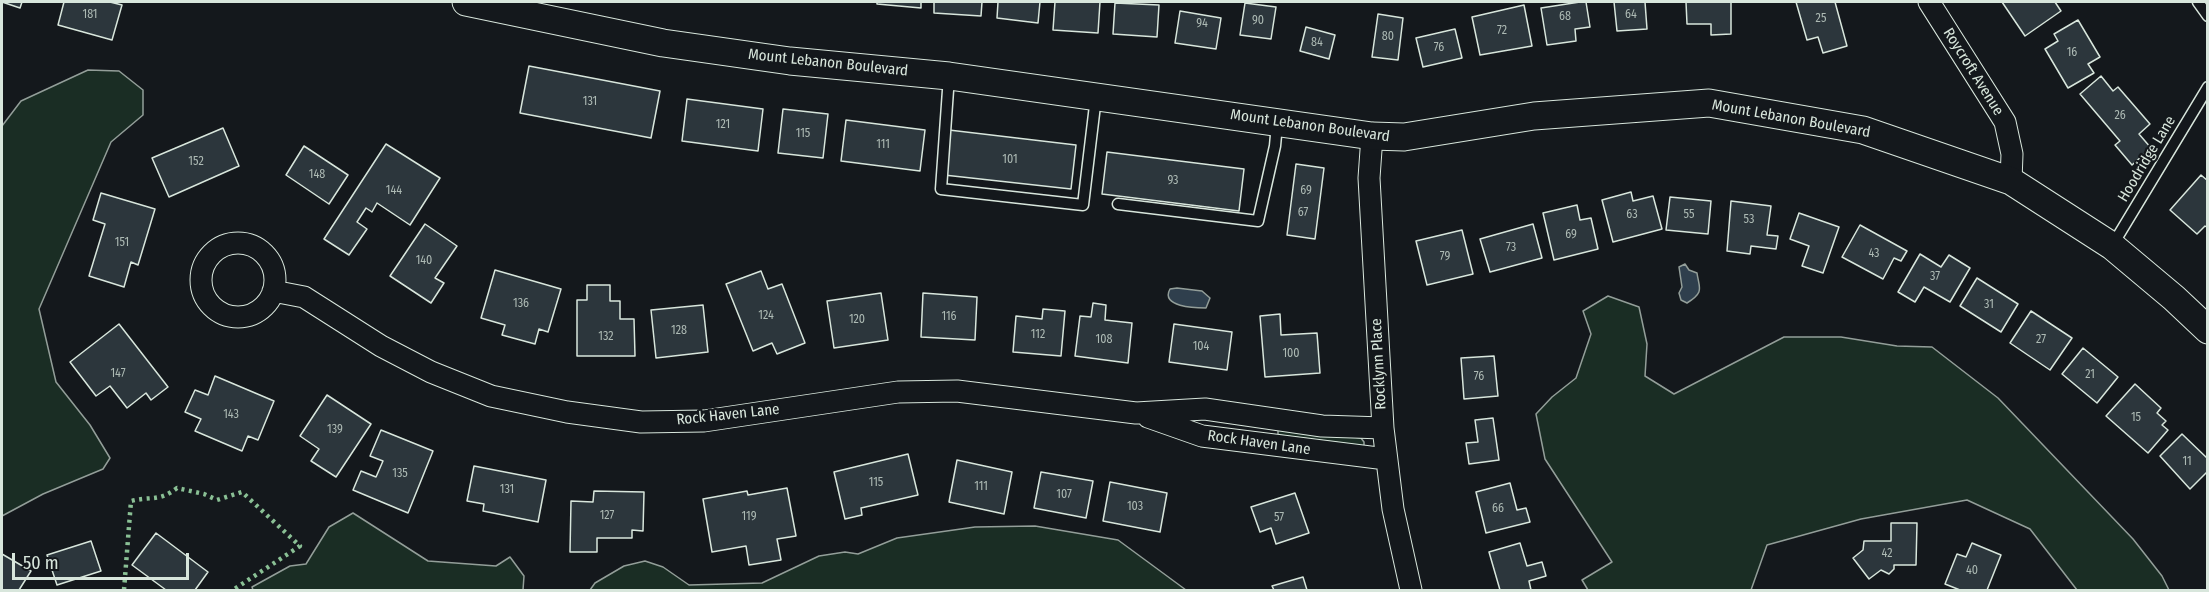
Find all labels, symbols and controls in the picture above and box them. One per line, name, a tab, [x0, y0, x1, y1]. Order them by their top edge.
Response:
house number: 181	[82, 8, 98, 22]
house number: 64	[1625, 8, 1637, 22]
house number: 68	[1559, 10, 1571, 24]
house number: 25	[1816, 12, 1826, 26]
house number: 90	[1252, 14, 1264, 28]
house number: 94	[1196, 17, 1208, 31]
house number: 72	[1497, 24, 1507, 38]
street label: Roycroft Avenue	[1939, 25, 2007, 119]
house number: 80	[1382, 30, 1394, 44]
house number: 84	[1311, 36, 1323, 50]
house number: 76	[1434, 41, 1444, 55]
street label: Mount Lebanon Boulevard	[747, 46, 909, 80]
house number: 16	[2067, 46, 2077, 60]
house number: 131	[583, 95, 597, 109]
street label: Mount Lebanon Boulevard	[1710, 96, 1872, 142]
street label: Mount Lebanon Boulevard	[1229, 106, 1391, 146]
house number: 26	[2114, 109, 2126, 123]
street label: Hoodridge Lane	[2114, 113, 2180, 205]
house number: 121	[716, 118, 730, 132]
house number: 115	[796, 127, 810, 141]
house number: 111	[876, 138, 890, 152]
house number: 101	[1002, 153, 1018, 167]
house number: 152	[188, 155, 204, 169]
house number: 148	[309, 168, 325, 182]
house number: 93	[1167, 174, 1179, 188]
house number: 144	[386, 184, 402, 198]
house number: 69	[1300, 184, 1312, 198]
house number: 67	[1298, 206, 1308, 220]
house number: 63	[1626, 208, 1638, 222]
house number: 55	[1684, 208, 1694, 222]
house number: 53	[1744, 213, 1754, 227]
house number: 69	[1565, 228, 1577, 242]
house number: 151	[115, 236, 129, 250]
house number: 73	[1506, 241, 1516, 255]
house number: 43	[1868, 247, 1880, 261]
house number: 79	[1440, 250, 1450, 264]
house number: 140	[416, 254, 432, 268]
house number: 37	[1930, 270, 1940, 284]
house number: 136	[513, 297, 529, 311]
house number: 31	[1984, 298, 1994, 312]
house number: 124	[758, 309, 774, 323]
house number: 116	[941, 310, 957, 324]
house number: 120	[849, 313, 865, 327]
street label: Rocklynn Place	[1368, 318, 1390, 410]
house number: 128	[671, 324, 687, 338]
house number: 112	[1031, 328, 1045, 342]
house number: 132	[598, 330, 614, 344]
house number: 108	[1096, 333, 1112, 347]
house number: 27	[2036, 333, 2046, 347]
house number: 104	[1193, 340, 1209, 354]
house number: 100	[1282, 347, 1300, 361]
house number: 147	[110, 367, 126, 381]
house number: 21	[2085, 368, 2095, 382]
house number: 76	[1474, 370, 1484, 384]
street label: Rock Haven Lane	[676, 401, 780, 429]
house number: 143	[223, 408, 239, 422]
house number: 15	[2131, 411, 2141, 425]
house number: 139	[327, 423, 343, 437]
street label: Rock Haven Lane	[1206, 427, 1312, 459]
house number: 11	[2182, 455, 2192, 469]
house number: 135	[392, 467, 408, 481]
house number: 115	[869, 476, 883, 490]
house number: 111	[974, 480, 988, 494]
house number: 131	[500, 483, 514, 497]
house number: 107	[1056, 488, 1072, 502]
house number: 103	[1127, 500, 1143, 514]
house number: 66	[1492, 502, 1504, 516]
house number: 127	[600, 509, 614, 523]
house number: 119	[741, 510, 757, 524]
house number: 57	[1274, 511, 1284, 525]
scale bar	[15, 541, 192, 579]
house number: 42	[1882, 547, 1892, 561]
text: 50 m	[23, 552, 59, 574]
house number: 40	[1966, 564, 1978, 578]

